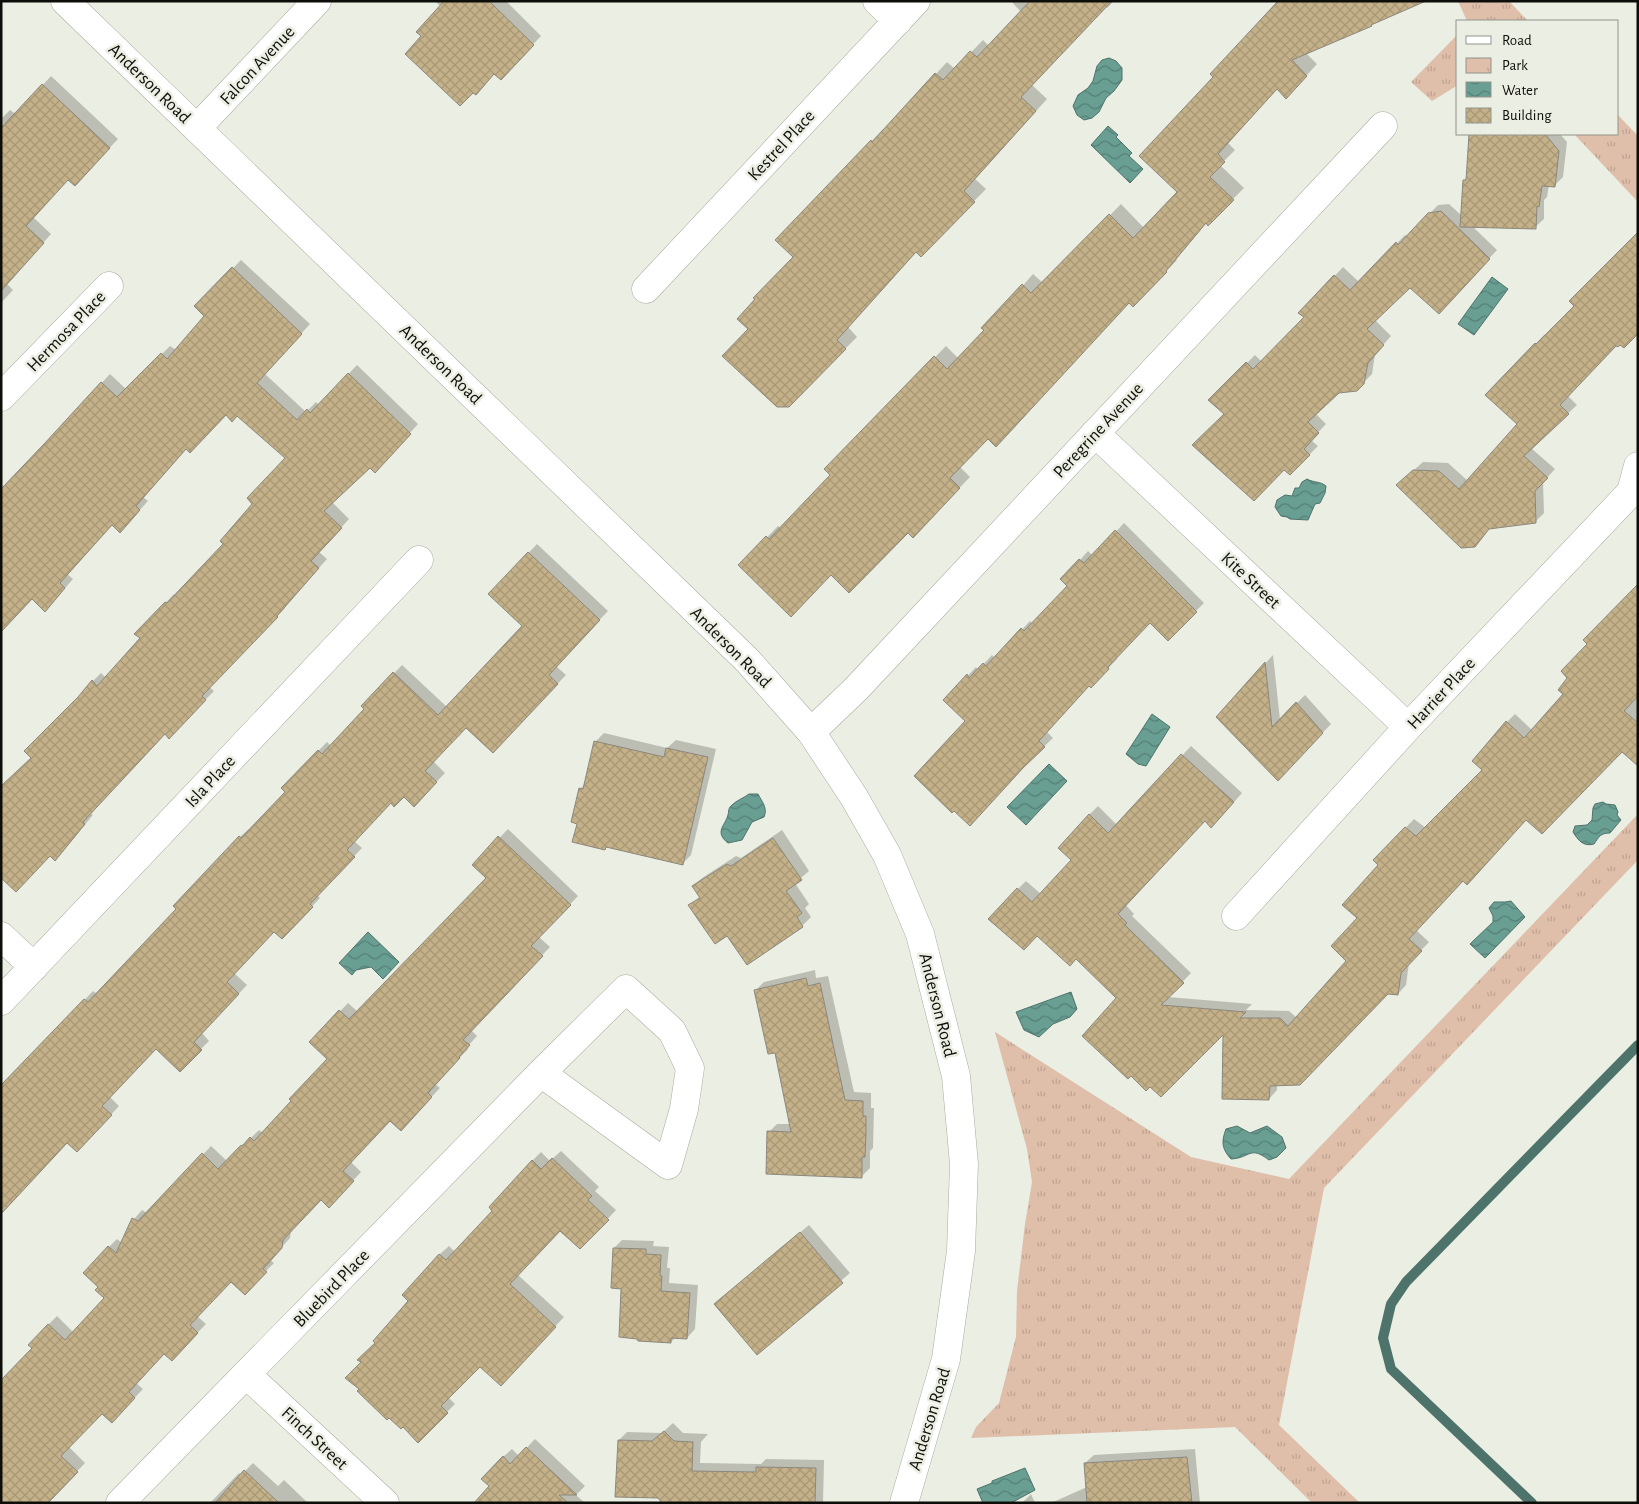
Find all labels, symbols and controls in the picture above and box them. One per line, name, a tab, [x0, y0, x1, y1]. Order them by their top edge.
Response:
legend	[1456, 20, 1619, 135]
street label: Falcon Avenue	[217, 23, 299, 109]
text: Road	[1502, 33, 1532, 48]
street label: Anderson Road	[105, 40, 194, 127]
text: Park	[1502, 58, 1528, 73]
text: Water	[1502, 83, 1538, 98]
street label: Kestrel Place	[745, 107, 819, 184]
text: Building	[1502, 108, 1552, 123]
street label: Hermosa Place	[24, 288, 110, 376]
street label: Anderson Road	[396, 321, 485, 408]
street label: Peregrine Avenue	[1050, 380, 1147, 482]
street label: Kite Street	[1217, 549, 1283, 612]
street label: Anderson Road	[686, 604, 774, 692]
street label: Harrier Place	[1404, 654, 1479, 733]
street label: Isla Place	[182, 752, 239, 811]
street label: Anderson Road	[915, 951, 959, 1059]
street label: Bluebird Place	[290, 1246, 373, 1331]
street label: Anderson Road	[906, 1366, 954, 1473]
street label: Finch Street	[278, 1404, 351, 1474]

